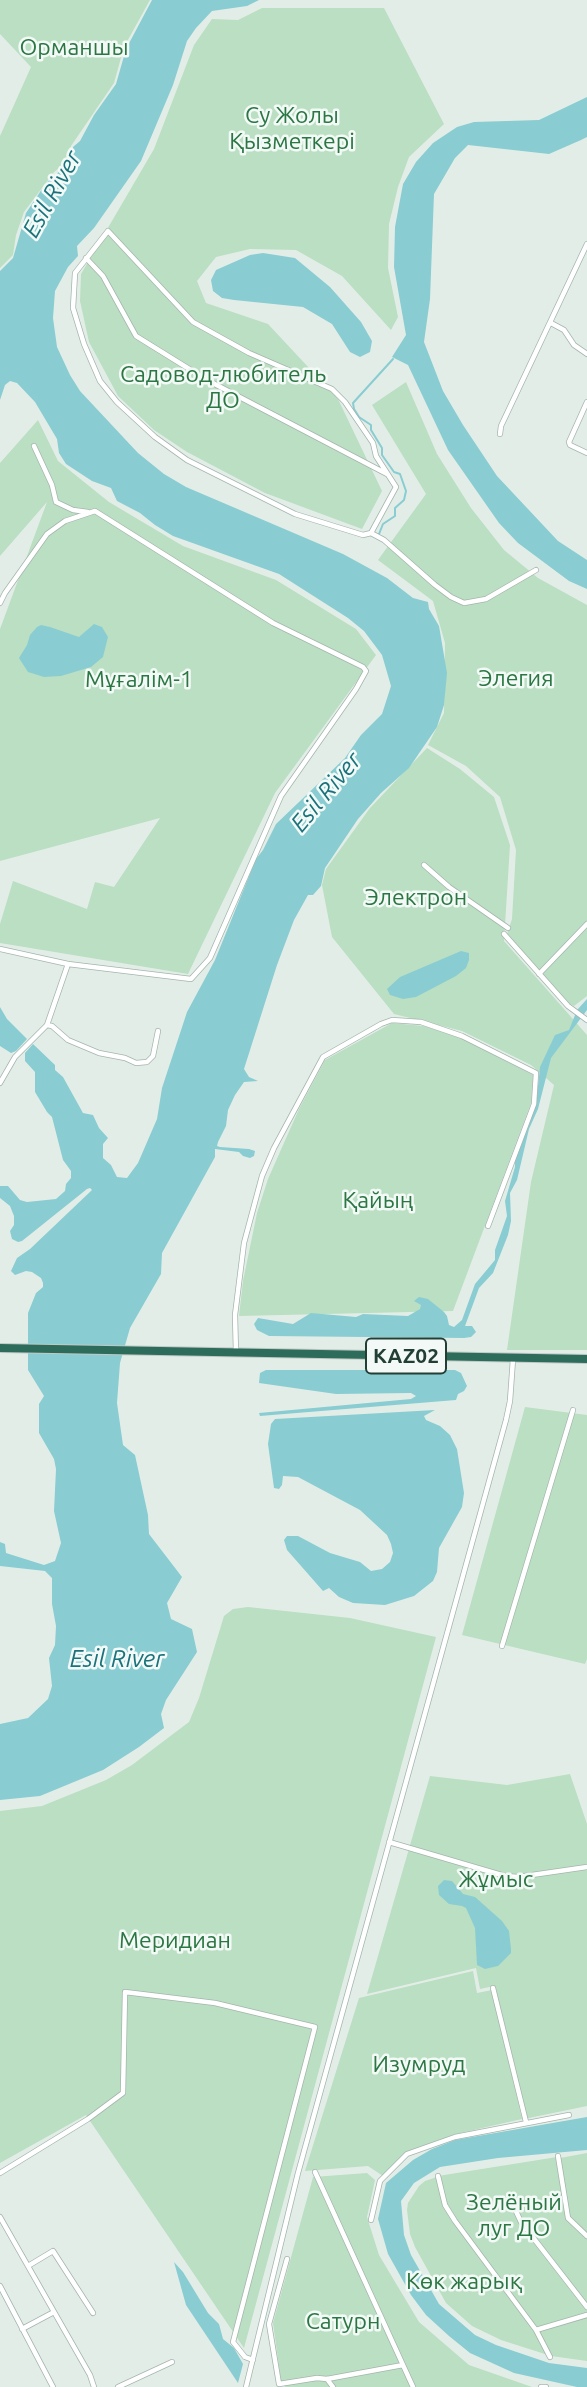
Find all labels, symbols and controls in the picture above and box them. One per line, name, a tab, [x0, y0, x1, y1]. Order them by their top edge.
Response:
park label: Орманшы	[19, 33, 129, 61]
park label: Су Жолы Қызметкері	[229, 101, 355, 155]
water label: Esil River	[16, 146, 88, 242]
park label: Садовод-любитель ДО	[120, 360, 326, 414]
park label: Элегия	[478, 664, 554, 692]
park label: Мұғалім-1	[85, 665, 193, 693]
water label: Esil River	[285, 746, 367, 838]
park label: Электрон	[365, 883, 467, 911]
park label: Қайың	[343, 1186, 413, 1214]
road number: KAZ02	[366, 1338, 446, 1374]
water label: Esil River	[70, 1645, 164, 1673]
park label: Жұмыс	[459, 1865, 533, 1893]
park label: Меридиан	[119, 1926, 231, 1954]
park label: Изумруд	[373, 2050, 465, 2078]
park label: Зелёный луг ДО	[466, 2188, 562, 2242]
park label: Көк жарық	[406, 2267, 522, 2295]
park label: Сатурн	[306, 2307, 380, 2335]

